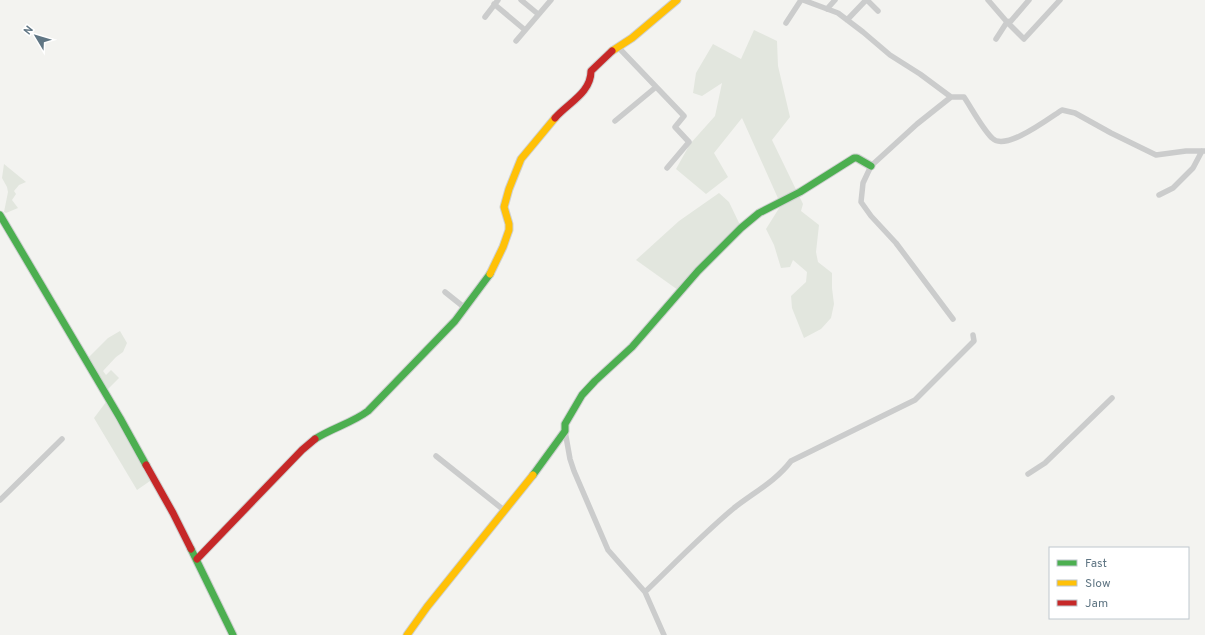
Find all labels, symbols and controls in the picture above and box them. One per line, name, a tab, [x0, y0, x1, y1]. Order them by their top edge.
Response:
north arrow	[16, 16, 56, 56]
text: N	[21, 23, 37, 38]
legend	[1049, 547, 1189, 619]
text: Fast	[1085, 556, 1107, 572]
text: Slow	[1085, 576, 1111, 592]
text: Jam	[1085, 596, 1108, 612]

